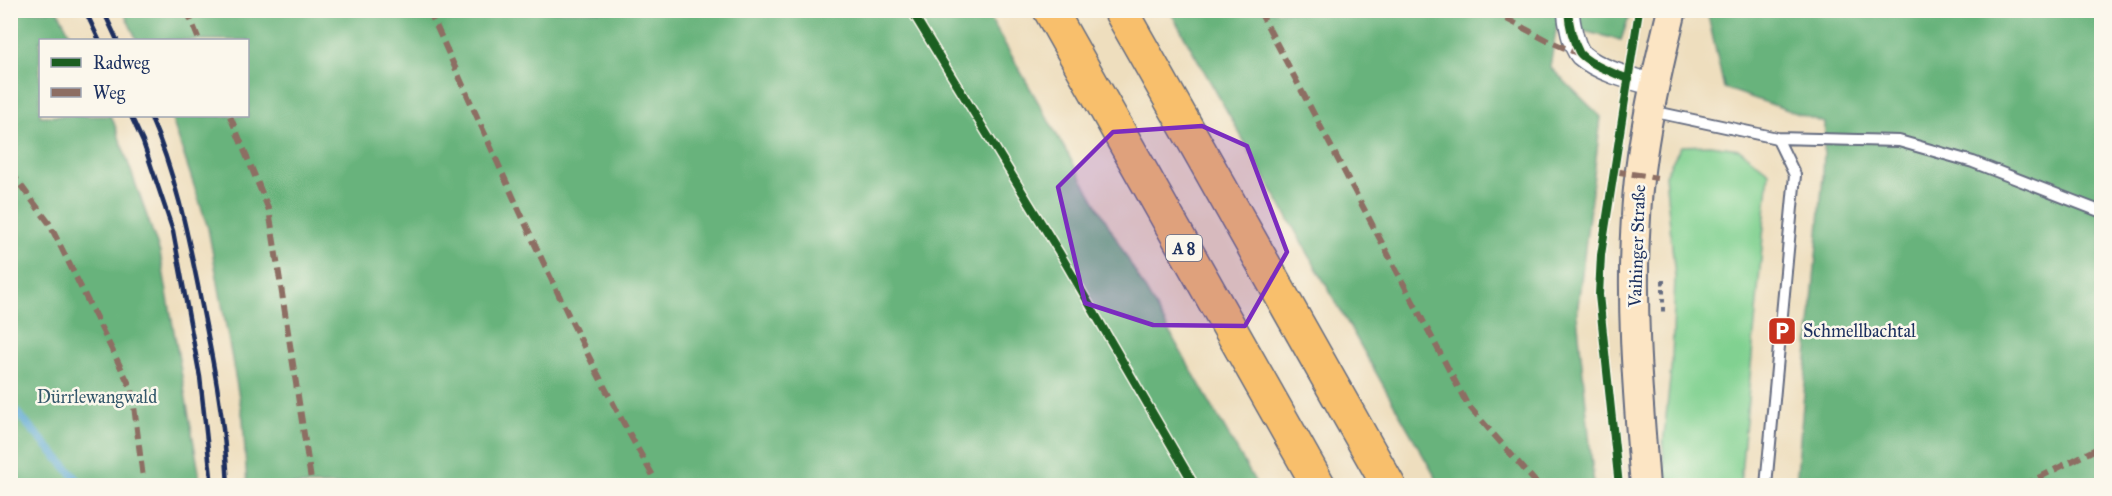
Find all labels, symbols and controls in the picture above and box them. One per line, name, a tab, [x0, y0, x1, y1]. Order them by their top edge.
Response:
legend	[39, 39, 249, 117]
text: Radweg	[93, 52, 150, 75]
text: Weg	[93, 82, 126, 105]
street label: Vaihinger Straße	[1624, 184, 1651, 309]
road number: A 8	[1166, 235, 1202, 261]
parking icon: Schmellbachtal	[1766, 315, 1798, 347]
place label: Schmellbachtal	[1803, 320, 1916, 342]
park label: Dürrlewangwald	[37, 386, 157, 409]

